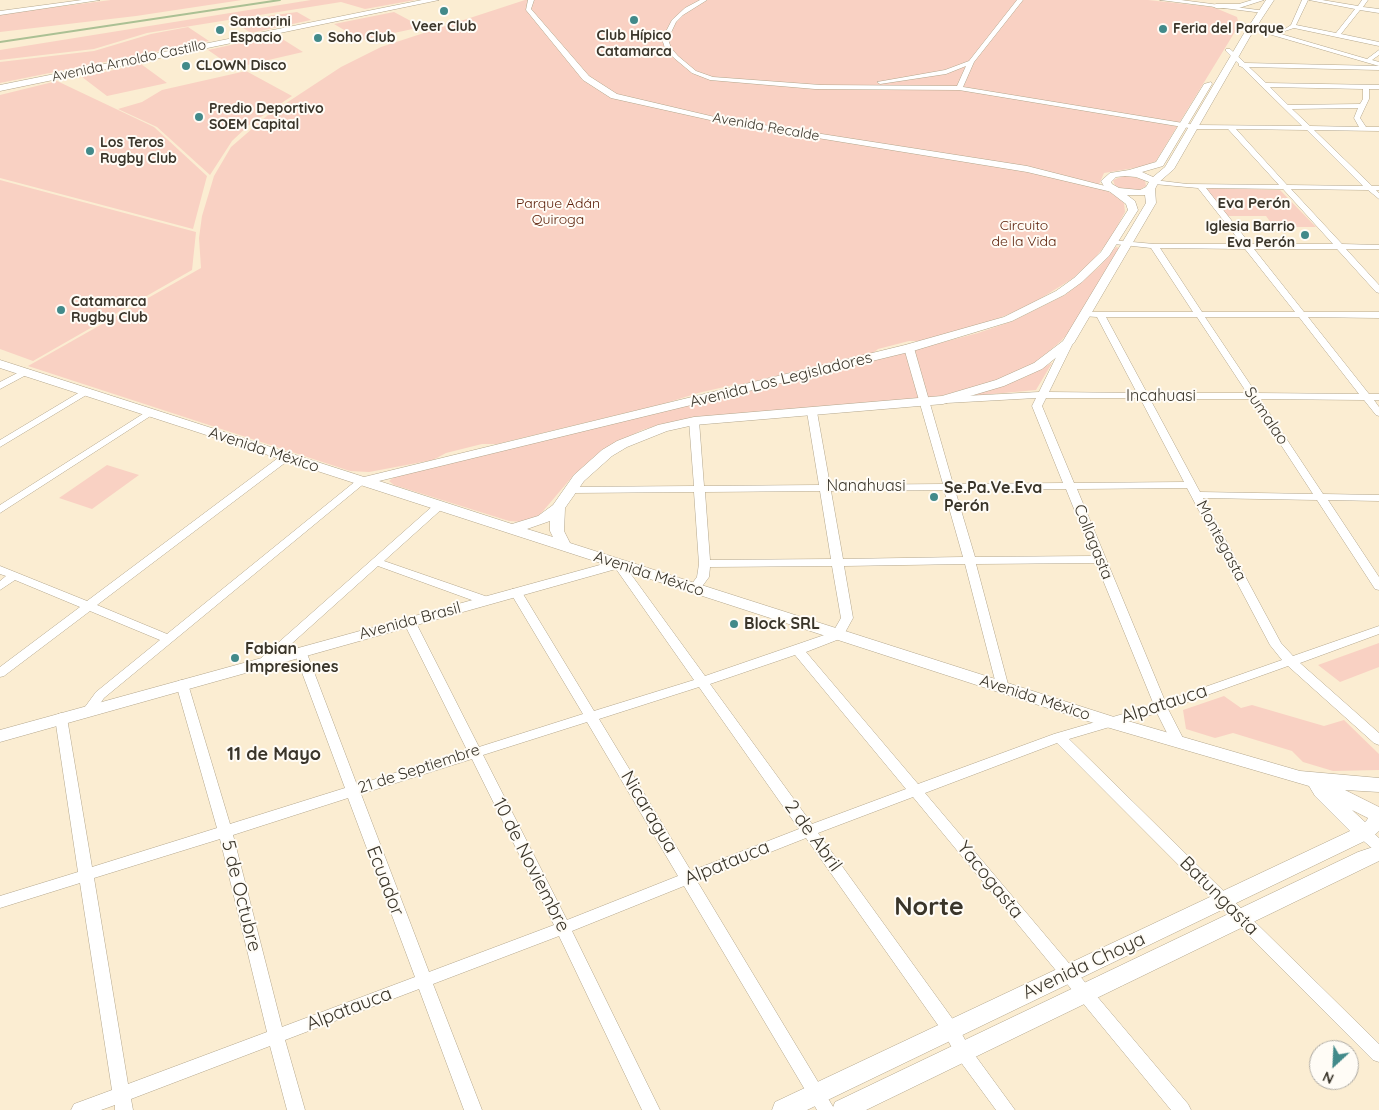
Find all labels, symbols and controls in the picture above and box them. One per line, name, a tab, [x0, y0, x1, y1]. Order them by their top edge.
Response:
marker: Veer Club	[438, 5, 450, 17]
place label: Santorini Espacio	[230, 14, 291, 46]
marker: Club Hípico Catamarca	[628, 14, 640, 26]
place label: Veer Club	[411, 19, 477, 35]
place label: Feria del Parque	[1173, 21, 1284, 37]
marker: Feria del Parque	[1157, 23, 1169, 35]
marker: Santorini Espacio	[214, 24, 226, 36]
place label: Club Hípico Catamarca	[596, 28, 672, 60]
place label: Soho Club	[328, 30, 395, 46]
marker: Soho Club	[312, 32, 324, 44]
street label: Avenida Arnoldo Castillo	[50, 36, 208, 86]
place label: CLOWN Disco	[196, 58, 287, 74]
marker: CLOWN Disco	[180, 60, 192, 72]
place label: Predio Deportivo SOEM Capital	[209, 101, 324, 134]
street label: Avenida Recalde	[711, 109, 821, 145]
marker: Predio Deportivo SOEM Capital	[193, 111, 205, 123]
place label: Los Teros Rugby Club	[100, 135, 177, 168]
marker: Los Teros Rugby Club	[84, 145, 96, 157]
district label: Eva Perón	[1218, 194, 1290, 212]
park label: Parque Adán Quiroga	[516, 196, 600, 228]
park label: Circuito de la Vida	[991, 218, 1057, 250]
place label: Iglesia Barrio Eva Perón	[1205, 219, 1295, 252]
marker: Iglesia Barrio Eva Perón	[1299, 229, 1311, 241]
place label: Catamarca Rugby Club	[71, 294, 148, 326]
marker: Catamarca Rugby Club	[55, 304, 67, 316]
street label: Avenida Los Legisladores	[688, 348, 874, 412]
street label: Sumalao	[1240, 384, 1292, 448]
street label: Incahuasi	[1126, 386, 1196, 406]
street label: Avenida México	[206, 423, 322, 477]
street label: Nanahuasi	[826, 476, 906, 496]
place label: Se.Pa.Ve.Eva Perón	[944, 478, 1042, 516]
marker: Se.Pa.Ve.Eva Perón	[928, 491, 940, 503]
street label: Montegasta	[1192, 497, 1250, 585]
street label: Collagasta	[1069, 502, 1117, 582]
street label: Avenida México	[591, 547, 707, 601]
street label: Avenida Brasil	[357, 598, 463, 644]
place label: Block SRL	[744, 614, 820, 634]
marker: Block SRL	[728, 618, 740, 630]
place label: Fabian Impresiones	[245, 639, 338, 677]
marker: Fabian Impresiones	[229, 652, 241, 664]
street label: Avenida México	[977, 671, 1093, 725]
street label: Alpatauca	[1118, 679, 1210, 729]
street label: 21 de Septiembre	[356, 740, 482, 798]
district label: 11 de Mayo	[227, 744, 321, 766]
street label: Nicaragua	[616, 767, 682, 857]
street label: 10 de Noviembre	[487, 794, 575, 936]
street label: 2 de Abril	[779, 796, 847, 876]
street label: Alpatauca	[681, 836, 773, 890]
street label: Yacogasta	[952, 837, 1028, 923]
street label: 5 de Octubre	[216, 838, 266, 954]
street label: Ecuador	[361, 843, 409, 919]
street label: Batungasta	[1175, 852, 1263, 940]
district label: Norte	[894, 892, 964, 922]
street label: Avenida Choya	[1019, 928, 1149, 1004]
street label: Alpatauca	[303, 982, 395, 1036]
north arrow	[1309, 1040, 1359, 1090]
text: N	[1320, 1067, 1337, 1088]

